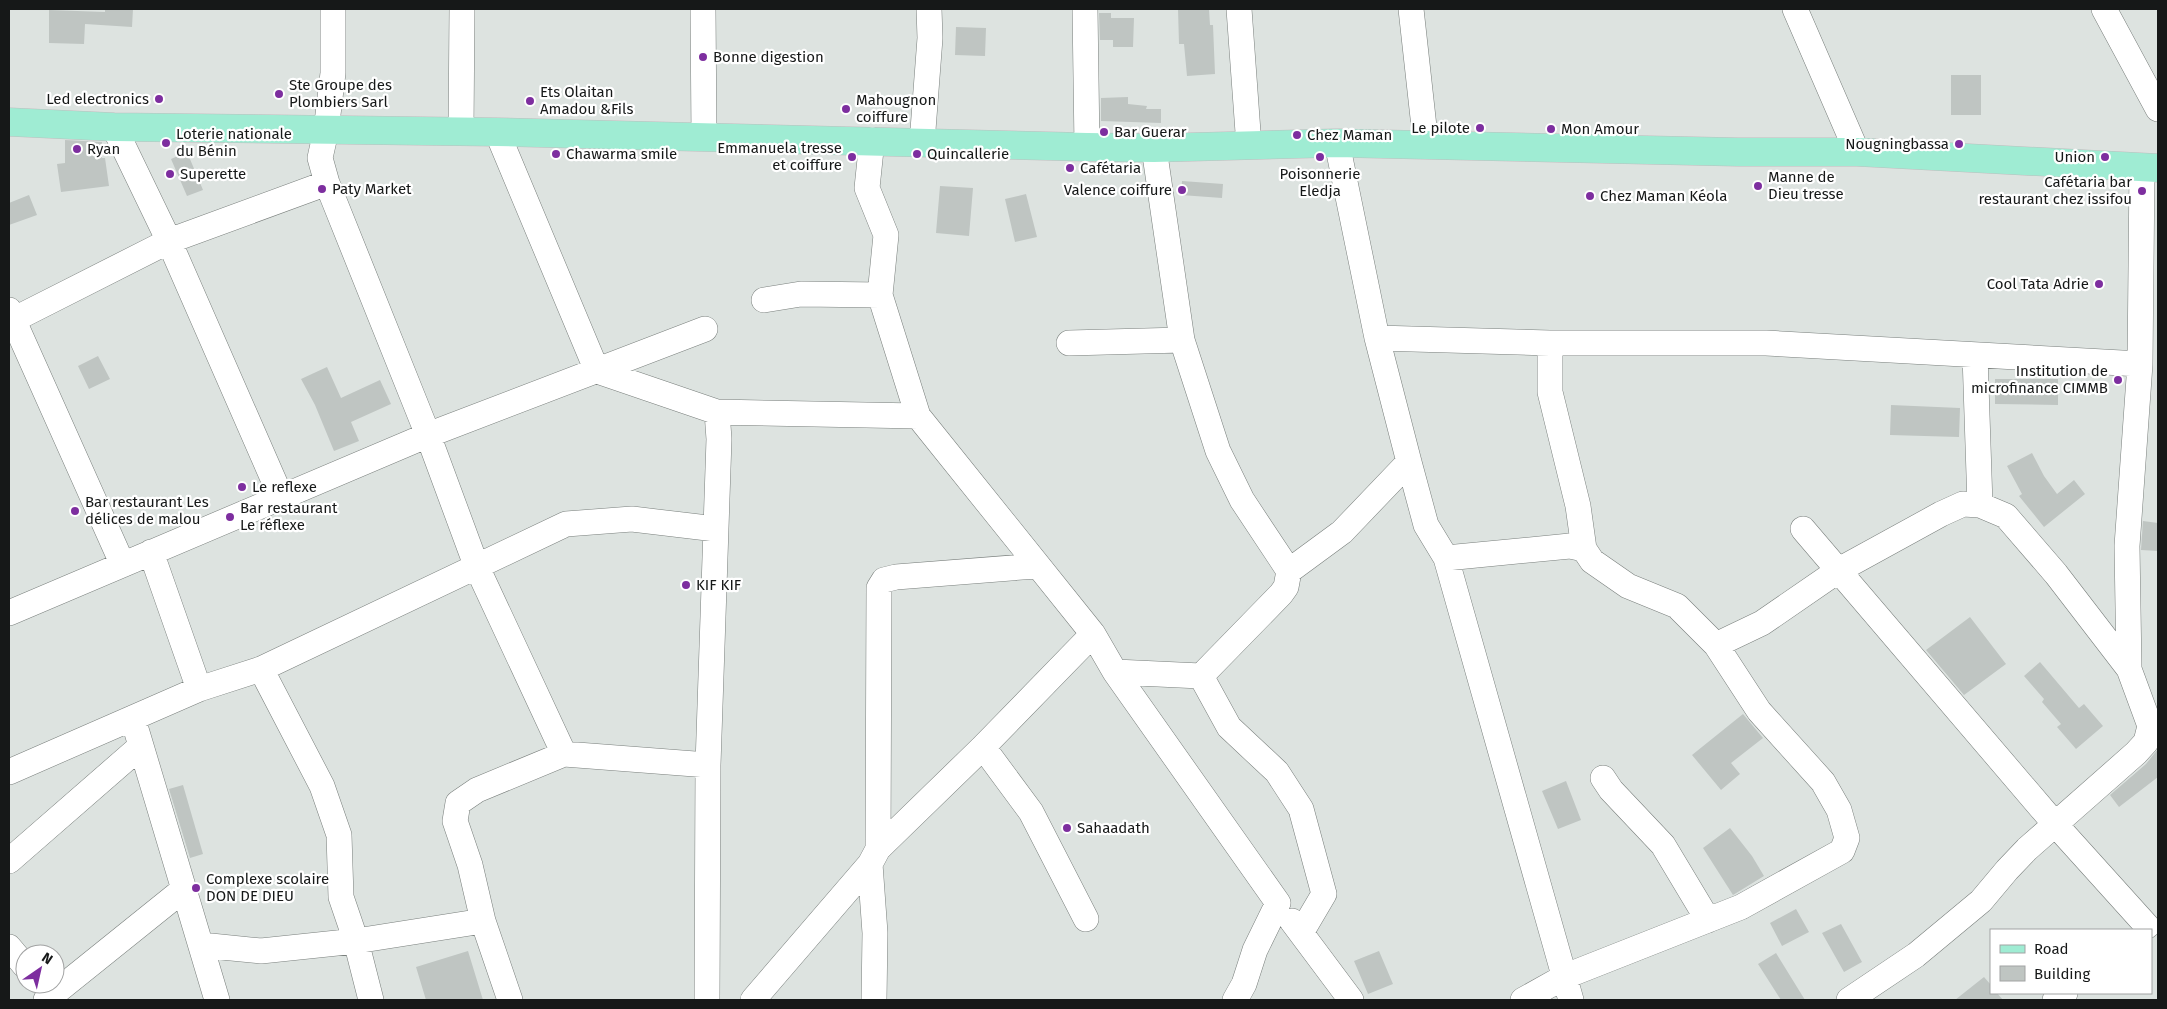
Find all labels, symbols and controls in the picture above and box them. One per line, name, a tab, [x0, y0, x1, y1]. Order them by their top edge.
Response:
place label: Bonne digestion	[713, 48, 824, 66]
marker: Bonne digestion	[697, 51, 709, 63]
place label: Ste Groupe des Plombiers Sarl	[289, 76, 392, 111]
place label: Ets Olaitan Amadou &Fils	[540, 83, 633, 118]
marker: Ste Groupe des Plombiers Sarl	[273, 88, 285, 100]
place label: Led electronics	[46, 90, 149, 108]
place label: Mahougnon coiffure	[856, 91, 936, 126]
marker: Led electronics	[153, 93, 165, 105]
marker: Ets Olaitan Amadou &Fils	[524, 95, 536, 107]
marker: Mahougnon coiffure	[840, 103, 852, 115]
place label: Le pilote	[1411, 119, 1470, 137]
place label: Mon Amour	[1561, 120, 1639, 138]
marker: Le pilote	[1474, 122, 1486, 134]
place label: Bar Guerar	[1114, 123, 1187, 141]
marker: Mon Amour	[1545, 123, 1557, 135]
place label: Loterie nationale du Bénin	[176, 125, 292, 160]
marker: Bar Guerar	[1098, 126, 1110, 138]
place label: Chez Maman	[1307, 126, 1392, 144]
marker: Chez Maman	[1291, 129, 1303, 141]
place label: Nougningbassa	[1845, 135, 1949, 153]
marker: Loterie nationale du Bénin	[160, 137, 172, 149]
marker: Nougningbassa	[1953, 138, 1965, 150]
place label: Emmanuela tresse et coiffure	[717, 139, 842, 174]
place label: Ryan	[87, 140, 120, 158]
marker: Ryan	[71, 143, 83, 155]
place label: Chawarma smile	[566, 145, 677, 163]
place label: Quincallerie	[927, 145, 1009, 163]
marker: Chawarma smile	[550, 148, 562, 160]
marker: Quincallerie	[911, 148, 923, 160]
place label: Union	[2054, 148, 2095, 166]
marker: Emmanuela tresse et coiffure	[846, 151, 858, 163]
marker: Poisonnerie Eledja	[1314, 151, 1326, 163]
marker: Union	[2099, 151, 2111, 163]
place label: Cafétaria	[1080, 159, 1141, 177]
marker: Cafétaria	[1064, 162, 1076, 174]
place label: Superette	[180, 165, 246, 183]
place label: Poisonnerie Eledja	[1280, 165, 1360, 200]
marker: Superette	[164, 168, 176, 180]
place label: Manne de Dieu tresse	[1768, 168, 1844, 203]
place label: Cafétaria bar restaurant chez issifou	[1978, 173, 2132, 208]
place label: Paty Market	[332, 180, 412, 198]
marker: Manne de Dieu tresse	[1752, 180, 1764, 192]
place label: Valence coiffure	[1064, 181, 1172, 199]
marker: Paty Market	[316, 183, 328, 195]
marker: Valence coiffure	[1176, 184, 1188, 196]
marker: Cafétaria bar restaurant chez issifou	[2136, 185, 2148, 197]
place label: Chez Maman Kéola	[1600, 187, 1727, 205]
marker: Chez Maman Kéola	[1584, 190, 1596, 202]
place label: Cool Tata Adrie	[1987, 275, 2089, 293]
marker: Cool Tata Adrie	[2093, 278, 2105, 290]
place label: Institution de microfinance CIMMB	[1971, 362, 2108, 397]
marker: Institution de microfinance CIMMB	[2112, 374, 2124, 386]
place label: Le reflexe	[252, 478, 317, 496]
marker: Le reflexe	[236, 481, 248, 493]
place label: Bar restaurant Les délices de malou	[85, 493, 209, 528]
place label: Bar restaurant Le réflexe	[240, 499, 338, 534]
marker: Bar restaurant Les délices de malou	[69, 505, 81, 517]
marker: Bar restaurant Le réflexe	[224, 511, 236, 523]
place label: KIF KIF	[696, 576, 741, 594]
marker: KIF KIF	[680, 579, 692, 591]
place label: Sahaadath	[1077, 819, 1150, 837]
marker: Sahaadath	[1061, 822, 1073, 834]
place label: Complexe scolaire DON DE DIEU	[206, 870, 329, 905]
marker: Complexe scolaire DON DE DIEU	[190, 882, 202, 894]
legend	[1990, 929, 2152, 994]
text: Road	[2034, 940, 2069, 958]
north arrow	[15, 944, 65, 994]
text: N	[38, 949, 56, 968]
text: Building	[2034, 965, 2090, 983]

